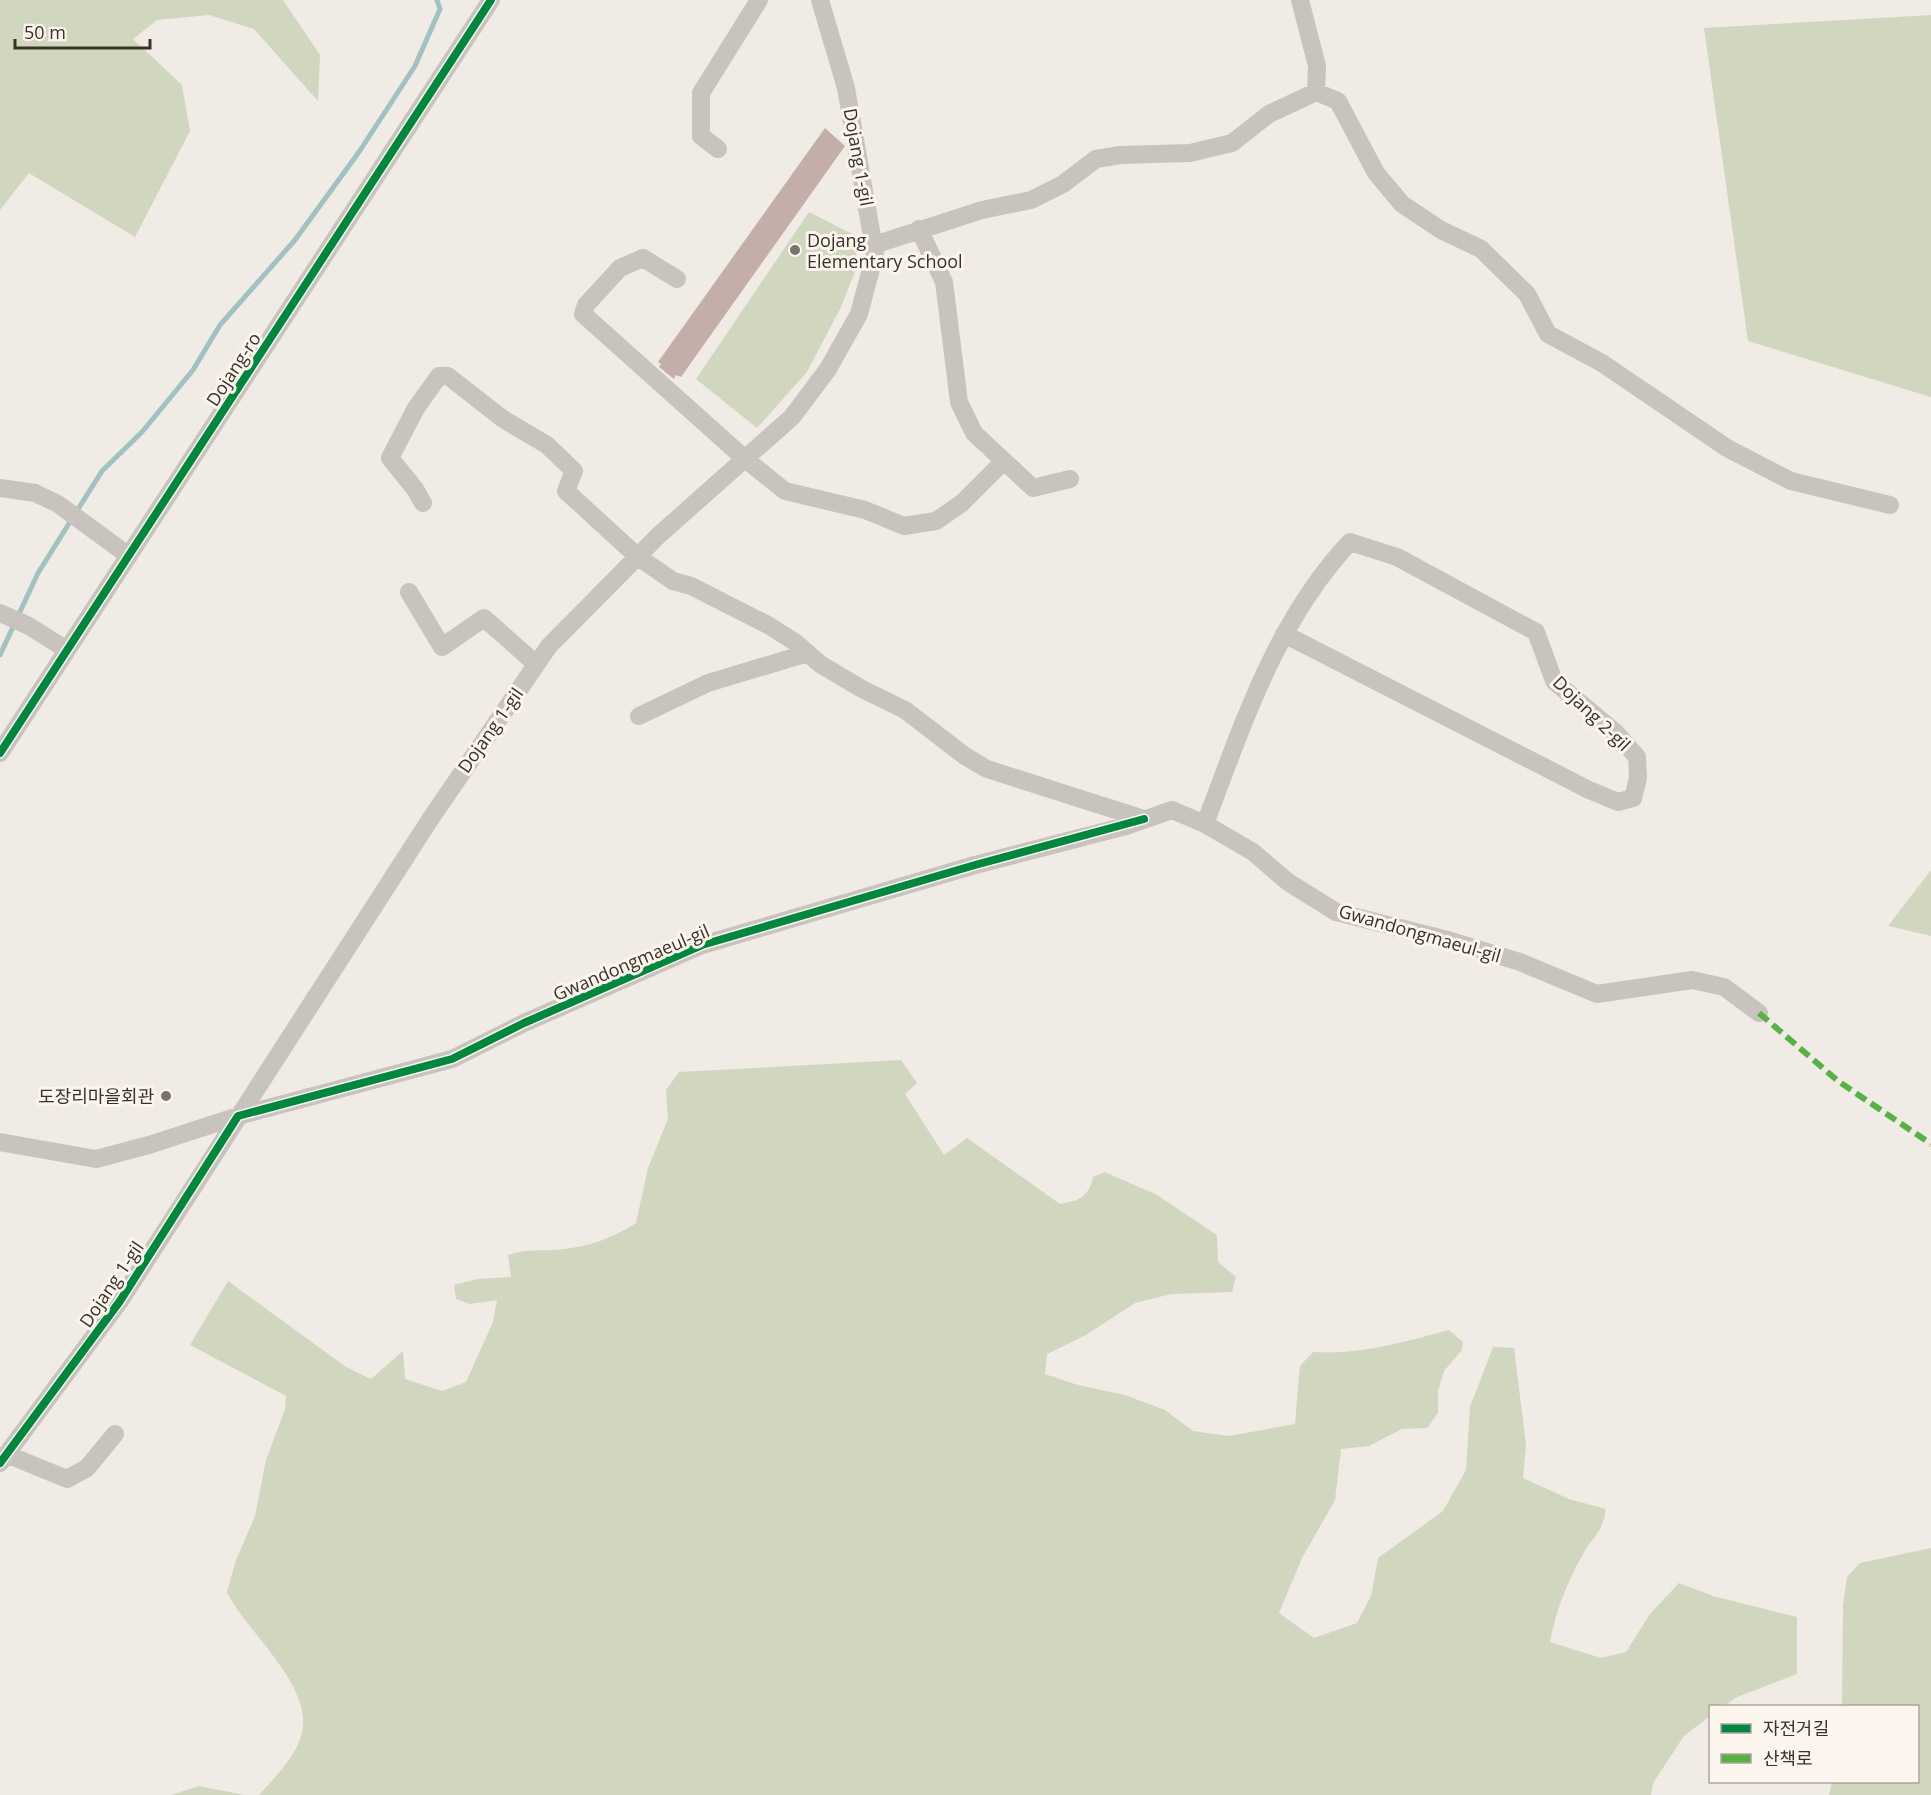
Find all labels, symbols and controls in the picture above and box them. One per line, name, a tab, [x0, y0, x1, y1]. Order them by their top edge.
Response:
scale bar	[15, 12, 150, 50]
text: 50 m	[24, 20, 66, 44]
street label: Dojang 1-gil	[839, 106, 879, 208]
place label: Dojang Elementary School	[807, 228, 963, 273]
marker: Dojang Elementary School	[788, 243, 802, 257]
street label: Dojang-ro	[200, 328, 266, 410]
street label: Dojang 2-gil	[1548, 670, 1636, 756]
street label: Dojang 1-gil	[452, 683, 528, 777]
street label: Gwandongmaeul-gil	[1336, 898, 1504, 968]
street label: Gwandongmaeul-gil	[549, 918, 713, 1006]
place label: 도장리마을회관	[38, 1084, 154, 1108]
marker: 도장리마을회관	[159, 1089, 173, 1103]
street label: Dojang 1-gil	[73, 1236, 149, 1332]
legend	[1709, 1705, 1919, 1783]
text: 자전거길	[1763, 1716, 1829, 1740]
text: 산책로	[1763, 1746, 1813, 1770]

